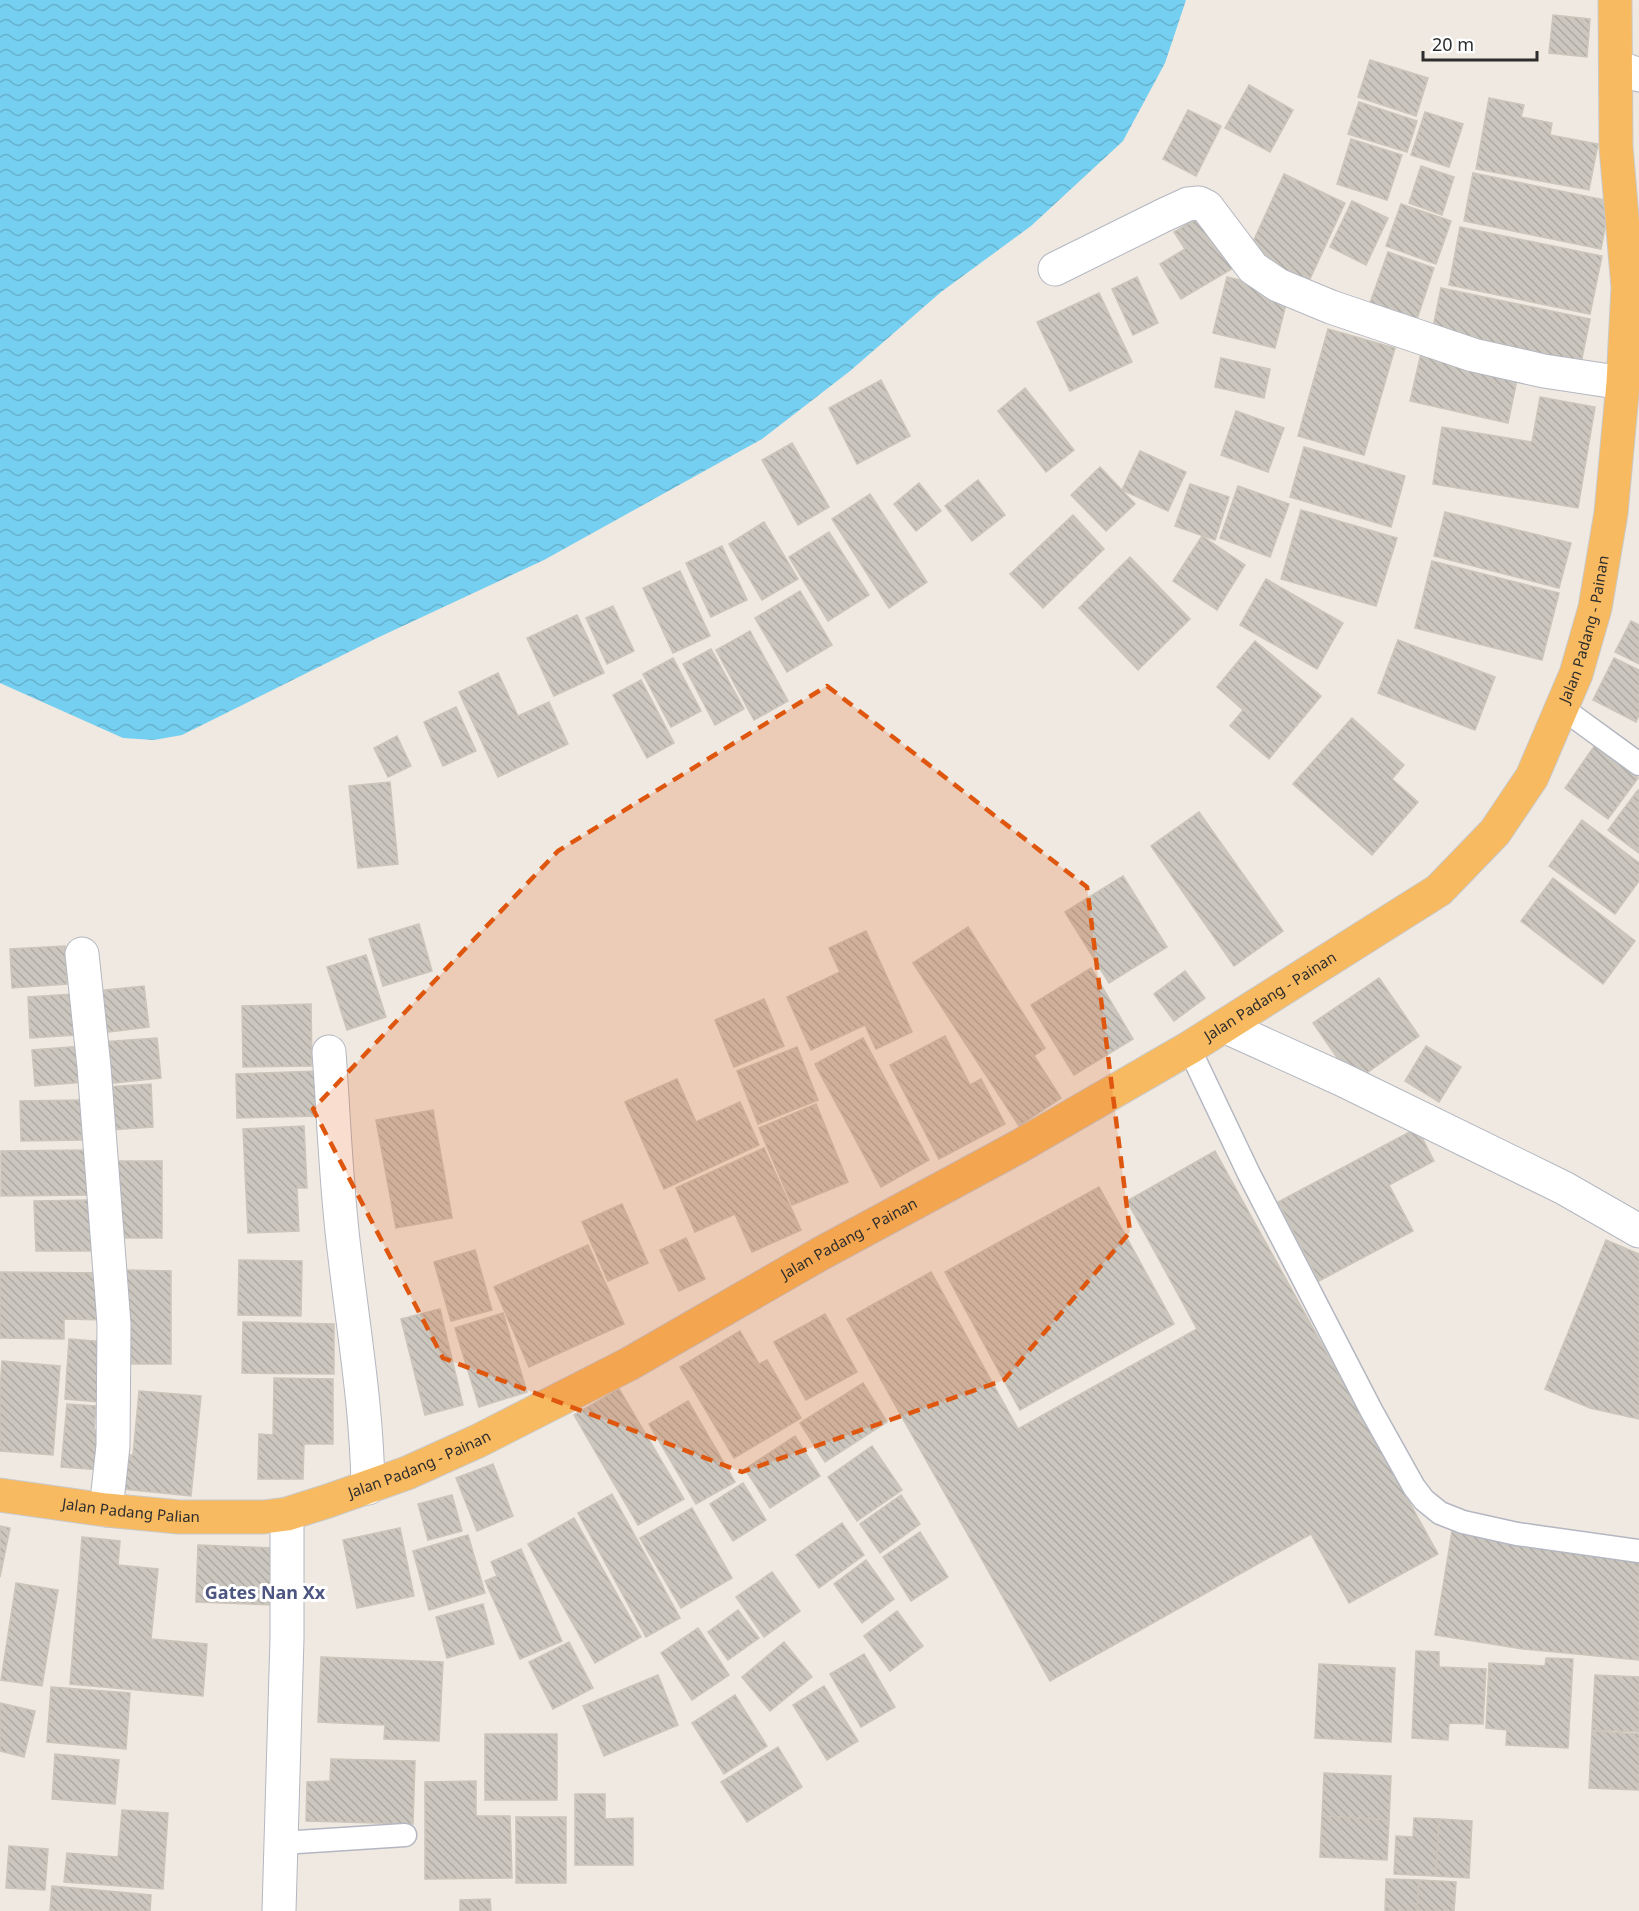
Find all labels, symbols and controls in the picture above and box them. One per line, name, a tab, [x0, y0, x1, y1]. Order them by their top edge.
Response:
scale bar	[1423, 24, 1537, 62]
text: 20 m	[1432, 32, 1474, 56]
street label: Jalan Padang - Painan	[1553, 554, 1613, 708]
street label: Jalan Padang - Painan	[1198, 947, 1340, 1046]
street label: Jalan Padang - Painan	[775, 1192, 920, 1285]
street label: Jalan Padang - Painan	[343, 1425, 494, 1503]
street label: Jalan Padang Palian	[59, 1493, 200, 1526]
district label: Gates Nan Xx	[205, 1580, 326, 1604]

